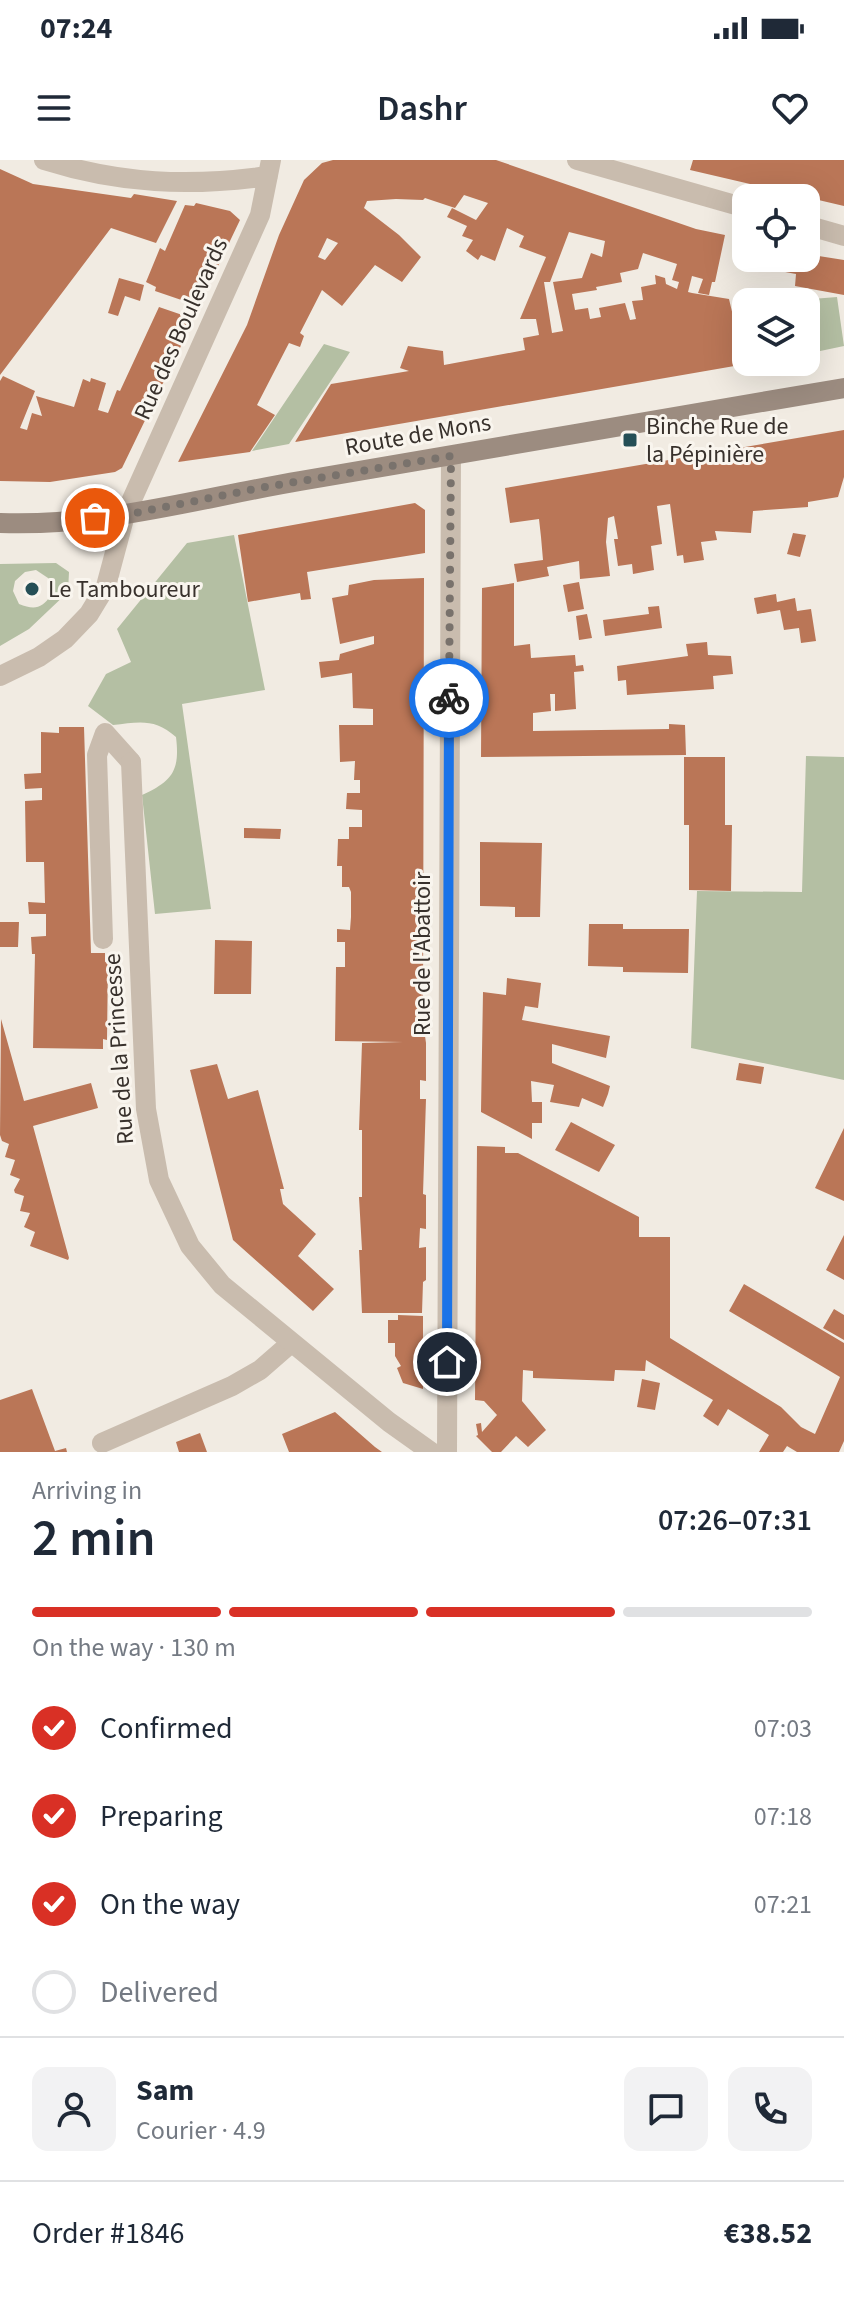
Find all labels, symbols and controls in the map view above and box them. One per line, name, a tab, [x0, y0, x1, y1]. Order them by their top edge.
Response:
text: 07:24	[40, 7, 112, 50]
text: Dashr	[377, 83, 467, 134]
icon: menu	[32, 86, 76, 130]
icon: heart	[768, 86, 812, 130]
map controls	[732, 184, 820, 376]
button: locate	[732, 184, 820, 272]
street label: Rue des Boulevards	[125, 232, 237, 426]
button: layers	[732, 288, 820, 376]
street label: Route de Mons	[342, 405, 494, 465]
place label: Binche Rue de la Pépinière	[646, 409, 789, 472]
marker: Binche Rue de la Pépinière	[621, 431, 639, 449]
pin	[61, 484, 129, 552]
icon: bag	[73, 496, 117, 540]
place label: Le Tamboureur	[48, 572, 201, 607]
marker: Le Tamboureur	[23, 580, 41, 598]
courier	[409, 658, 489, 738]
icon: bike	[427, 676, 471, 720]
street label: Rue de l'Abattoir	[405, 871, 440, 1036]
street label: Rue de la Princesse	[95, 952, 143, 1146]
pin	[413, 1328, 481, 1396]
icon: home	[425, 1340, 469, 1384]
text: Arriving in	[32, 1472, 142, 1509]
text: 07:26–07:31	[658, 1499, 812, 1542]
text: 2 min	[32, 1502, 156, 1576]
text: On the way · 130 m	[32, 1629, 236, 1666]
icon: check	[32, 1706, 76, 1750]
text: Confirmed	[100, 1707, 233, 1750]
text: 07:03	[754, 1710, 812, 1747]
icon: check	[32, 1794, 76, 1838]
text: Preparing	[100, 1795, 223, 1838]
text: 07:18	[754, 1798, 812, 1835]
icon: check	[32, 1882, 76, 1926]
text: On the way	[100, 1883, 240, 1926]
text: 07:21	[754, 1886, 812, 1923]
text: Delivered	[100, 1971, 219, 2014]
button: person	[32, 2067, 116, 2151]
button: chat	[624, 2067, 708, 2151]
button: phone	[728, 2067, 812, 2151]
text: Sam	[136, 2069, 194, 2112]
text: Courier · 4.9	[136, 2112, 266, 2149]
text: Order #1846	[32, 2212, 185, 2255]
text: €38.52	[724, 2212, 812, 2255]

